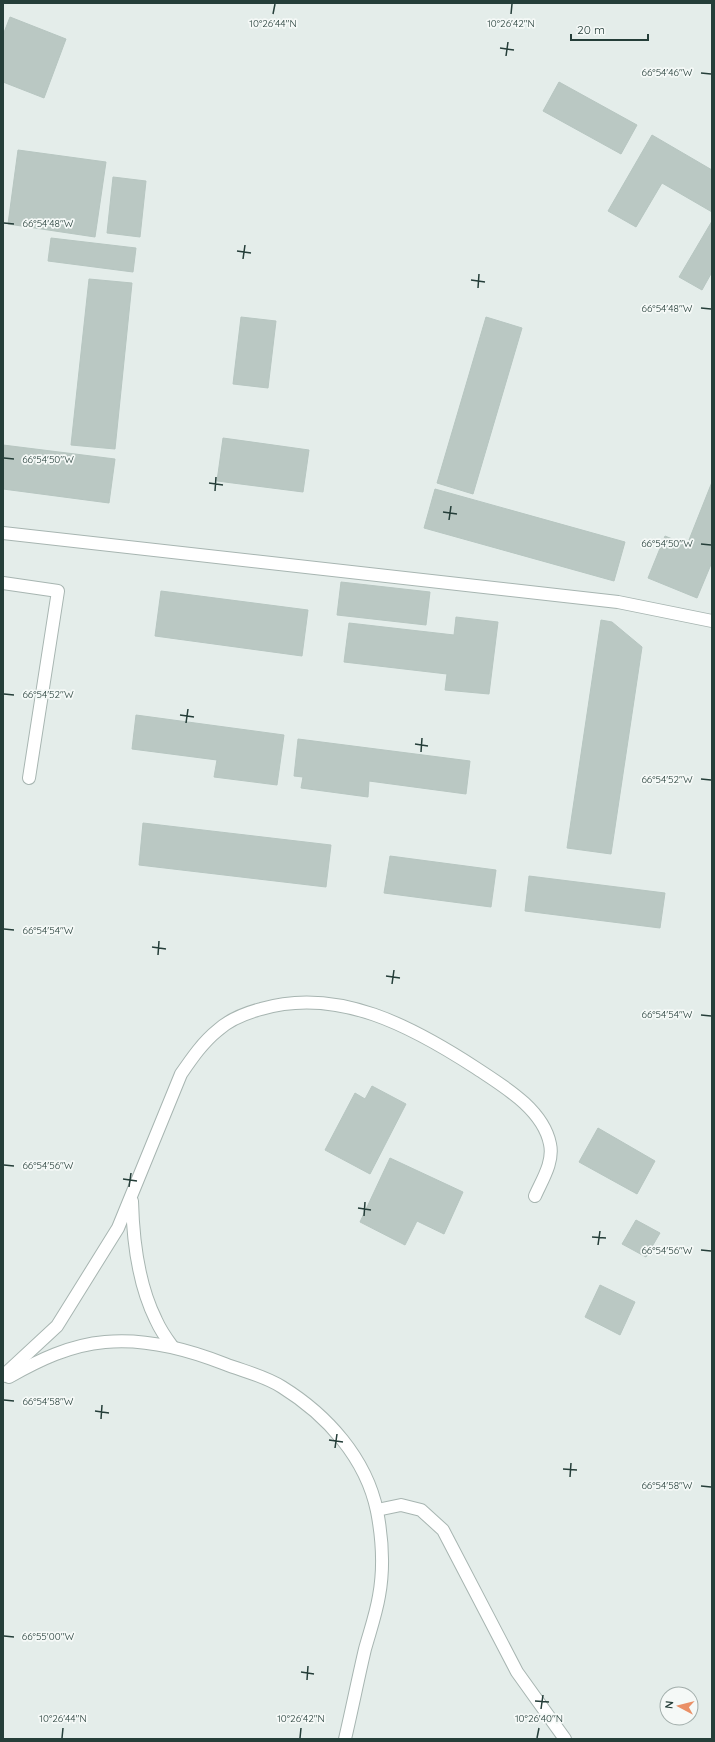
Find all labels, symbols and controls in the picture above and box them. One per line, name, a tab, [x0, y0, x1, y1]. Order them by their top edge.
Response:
scale bar	[571, 16, 648, 42]
text: 10°26'44"N	[249, 17, 297, 30]
text: 10°26'42"N	[487, 17, 535, 30]
text: 20 m	[577, 22, 605, 37]
text: 66°54'46"W	[642, 66, 693, 79]
text: 66°54'48"W	[23, 217, 74, 230]
text: 66°54'48"W	[642, 302, 693, 315]
text: 66°54'50"W	[22, 453, 74, 466]
text: 66°54'50"W	[641, 537, 693, 550]
text: 66°54'52"W	[22, 688, 74, 701]
text: 66°54'52"W	[641, 773, 693, 786]
text: 66°54'54"W	[23, 924, 74, 937]
text: 66°54'54"W	[642, 1008, 693, 1021]
text: 66°54'56"W	[22, 1159, 74, 1172]
text: 66°54'56"W	[641, 1244, 693, 1257]
text: 66°54'58"W	[22, 1395, 74, 1408]
text: 66°54'58"W	[641, 1479, 693, 1492]
text: 66°55'00"W	[22, 1630, 74, 1643]
north arrow	[659, 1686, 699, 1726]
text: N	[662, 1700, 677, 1710]
text: 10°26'44"N	[39, 1712, 87, 1725]
text: 10°26'42"N	[277, 1712, 325, 1725]
text: 10°26'40"N	[515, 1712, 563, 1725]

